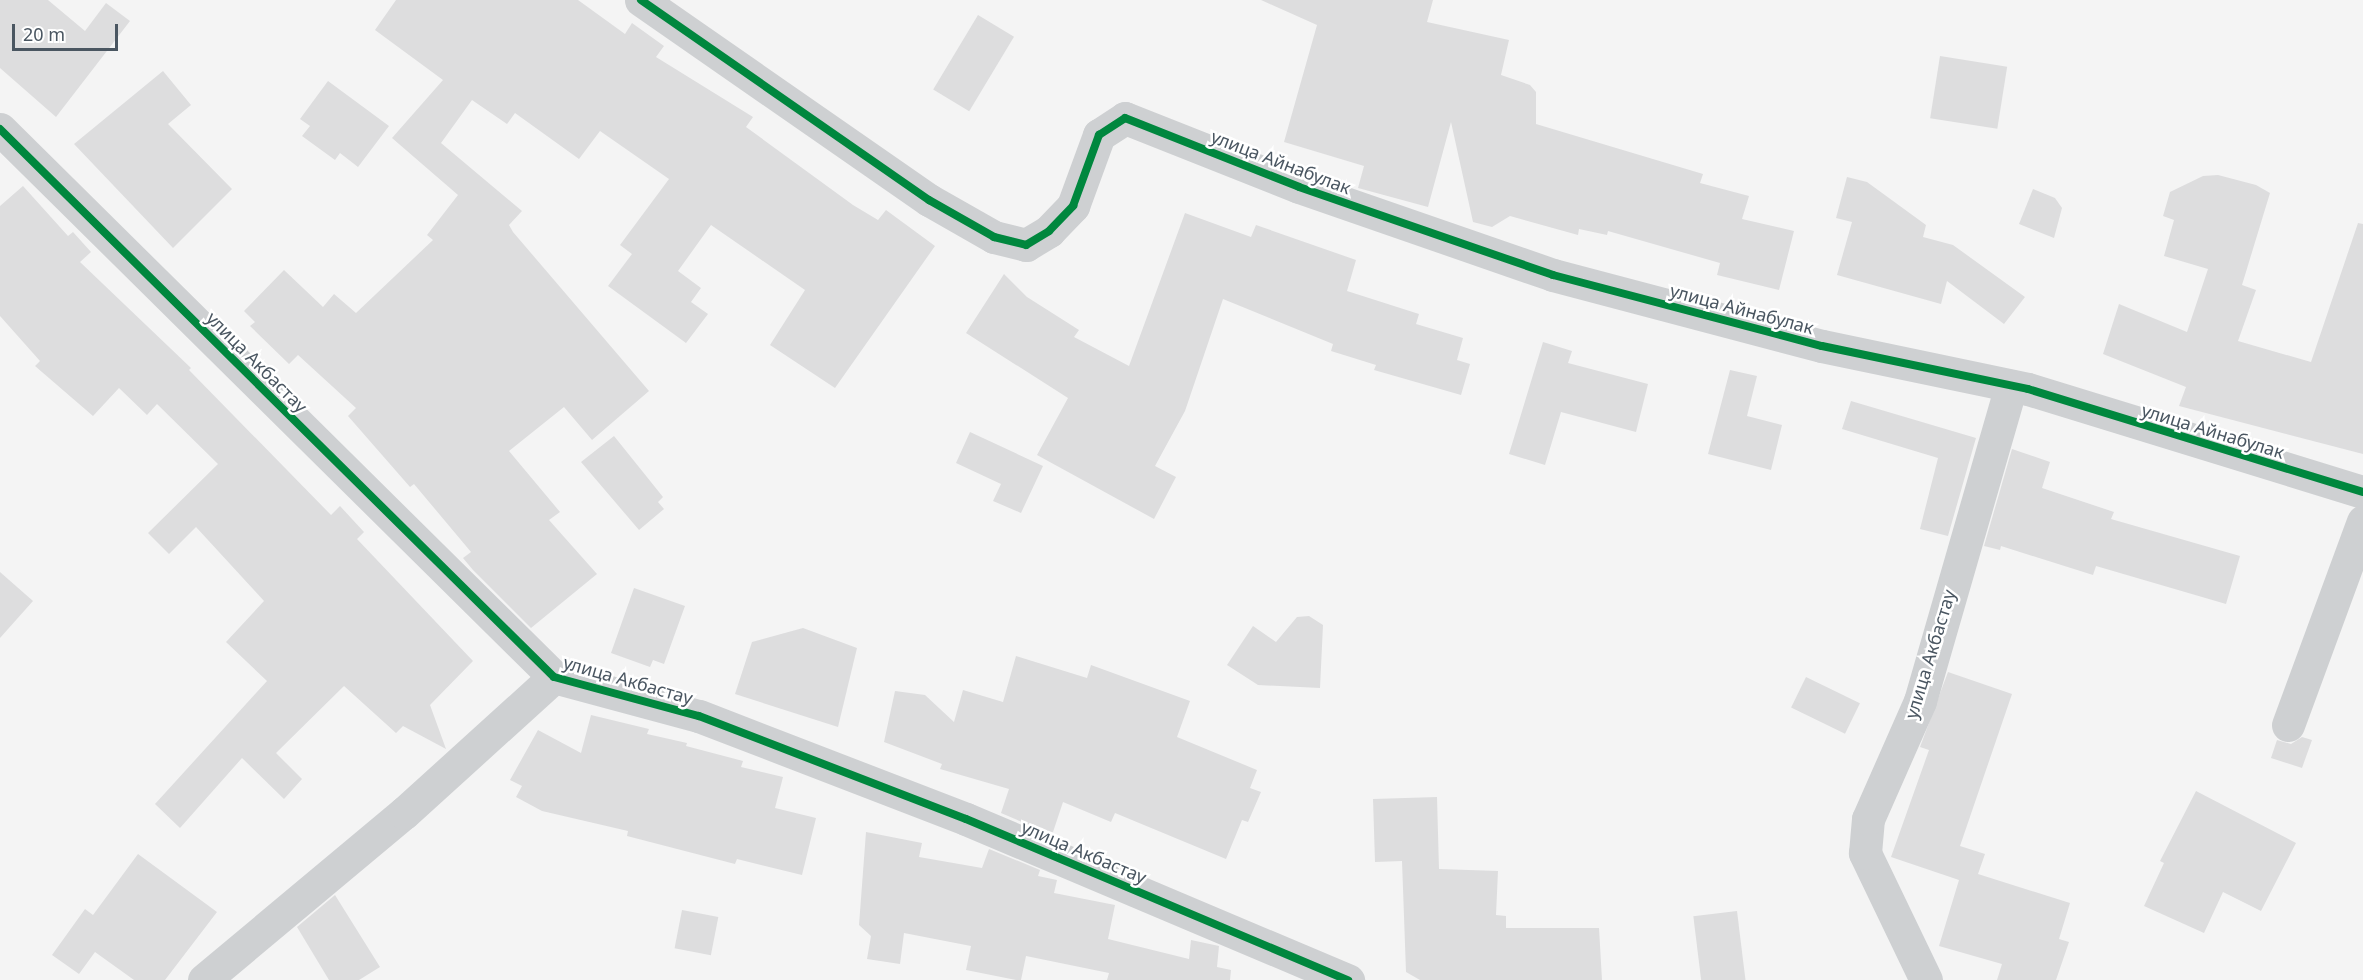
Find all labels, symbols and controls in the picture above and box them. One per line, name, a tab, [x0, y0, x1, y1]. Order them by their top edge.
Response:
scale bar	[15, 12, 122, 50]
text: 20 m	[23, 22, 65, 46]
street label: улица Айнабулак	[1208, 125, 1354, 199]
street label: улица Айнабулак	[1668, 279, 1816, 339]
street label: улица Акбастау	[202, 307, 312, 417]
street label: улица Айнабулак	[2139, 399, 2287, 463]
street label: улица Акбастау	[1900, 587, 1960, 721]
street label: улица Акбастау	[561, 651, 695, 709]
street label: улица Акбастау	[1018, 816, 1150, 888]

